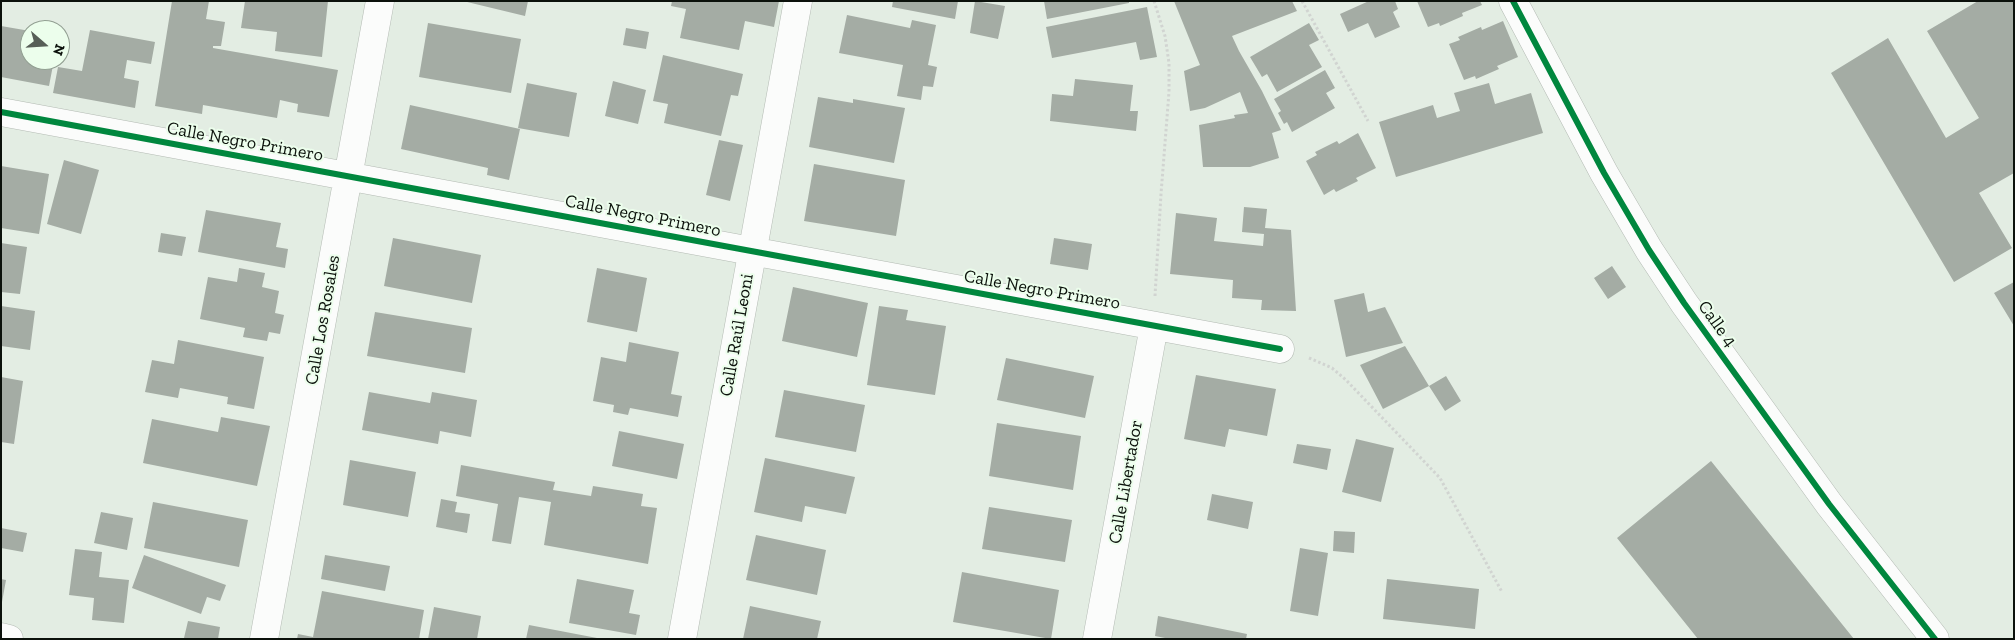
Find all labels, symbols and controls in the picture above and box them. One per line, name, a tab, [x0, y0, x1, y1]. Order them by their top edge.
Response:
north arrow	[20, 20, 70, 70]
text: N	[49, 42, 68, 58]
street label: Calle Negro Primero	[165, 118, 325, 166]
street label: Calle Negro Primero	[563, 190, 723, 242]
street label: Calle Los Rosales	[301, 253, 345, 387]
street label: Calle Negro Primero	[962, 266, 1122, 314]
street label: Calle Raúl Leoni	[716, 272, 758, 398]
street label: Calle 4	[1693, 297, 1741, 351]
street label: Calle Libertador	[1105, 419, 1147, 545]

